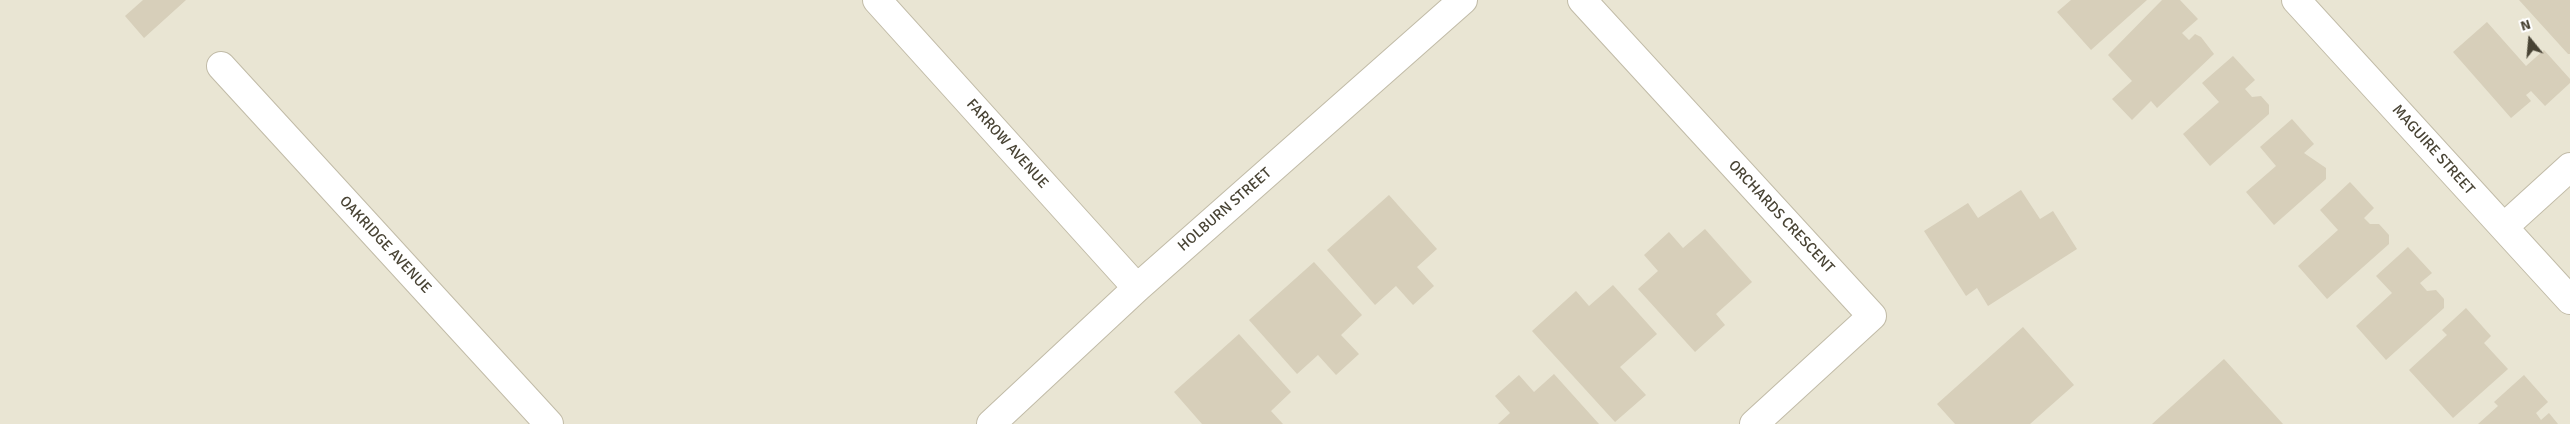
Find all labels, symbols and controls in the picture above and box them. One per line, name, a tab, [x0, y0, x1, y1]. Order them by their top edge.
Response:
north arrow	[2505, 15, 2555, 65]
text: N	[2518, 16, 2533, 35]
street label: FARROW AVENUE	[962, 96, 1052, 192]
street label: MAGUIRE STREET	[2388, 101, 2478, 199]
street label: ORCHARDS CRESCENT	[1724, 157, 1838, 277]
street label: HOLBURN STREET	[1175, 165, 1275, 255]
street label: OAKRIDGE AVENUE	[335, 193, 435, 297]

